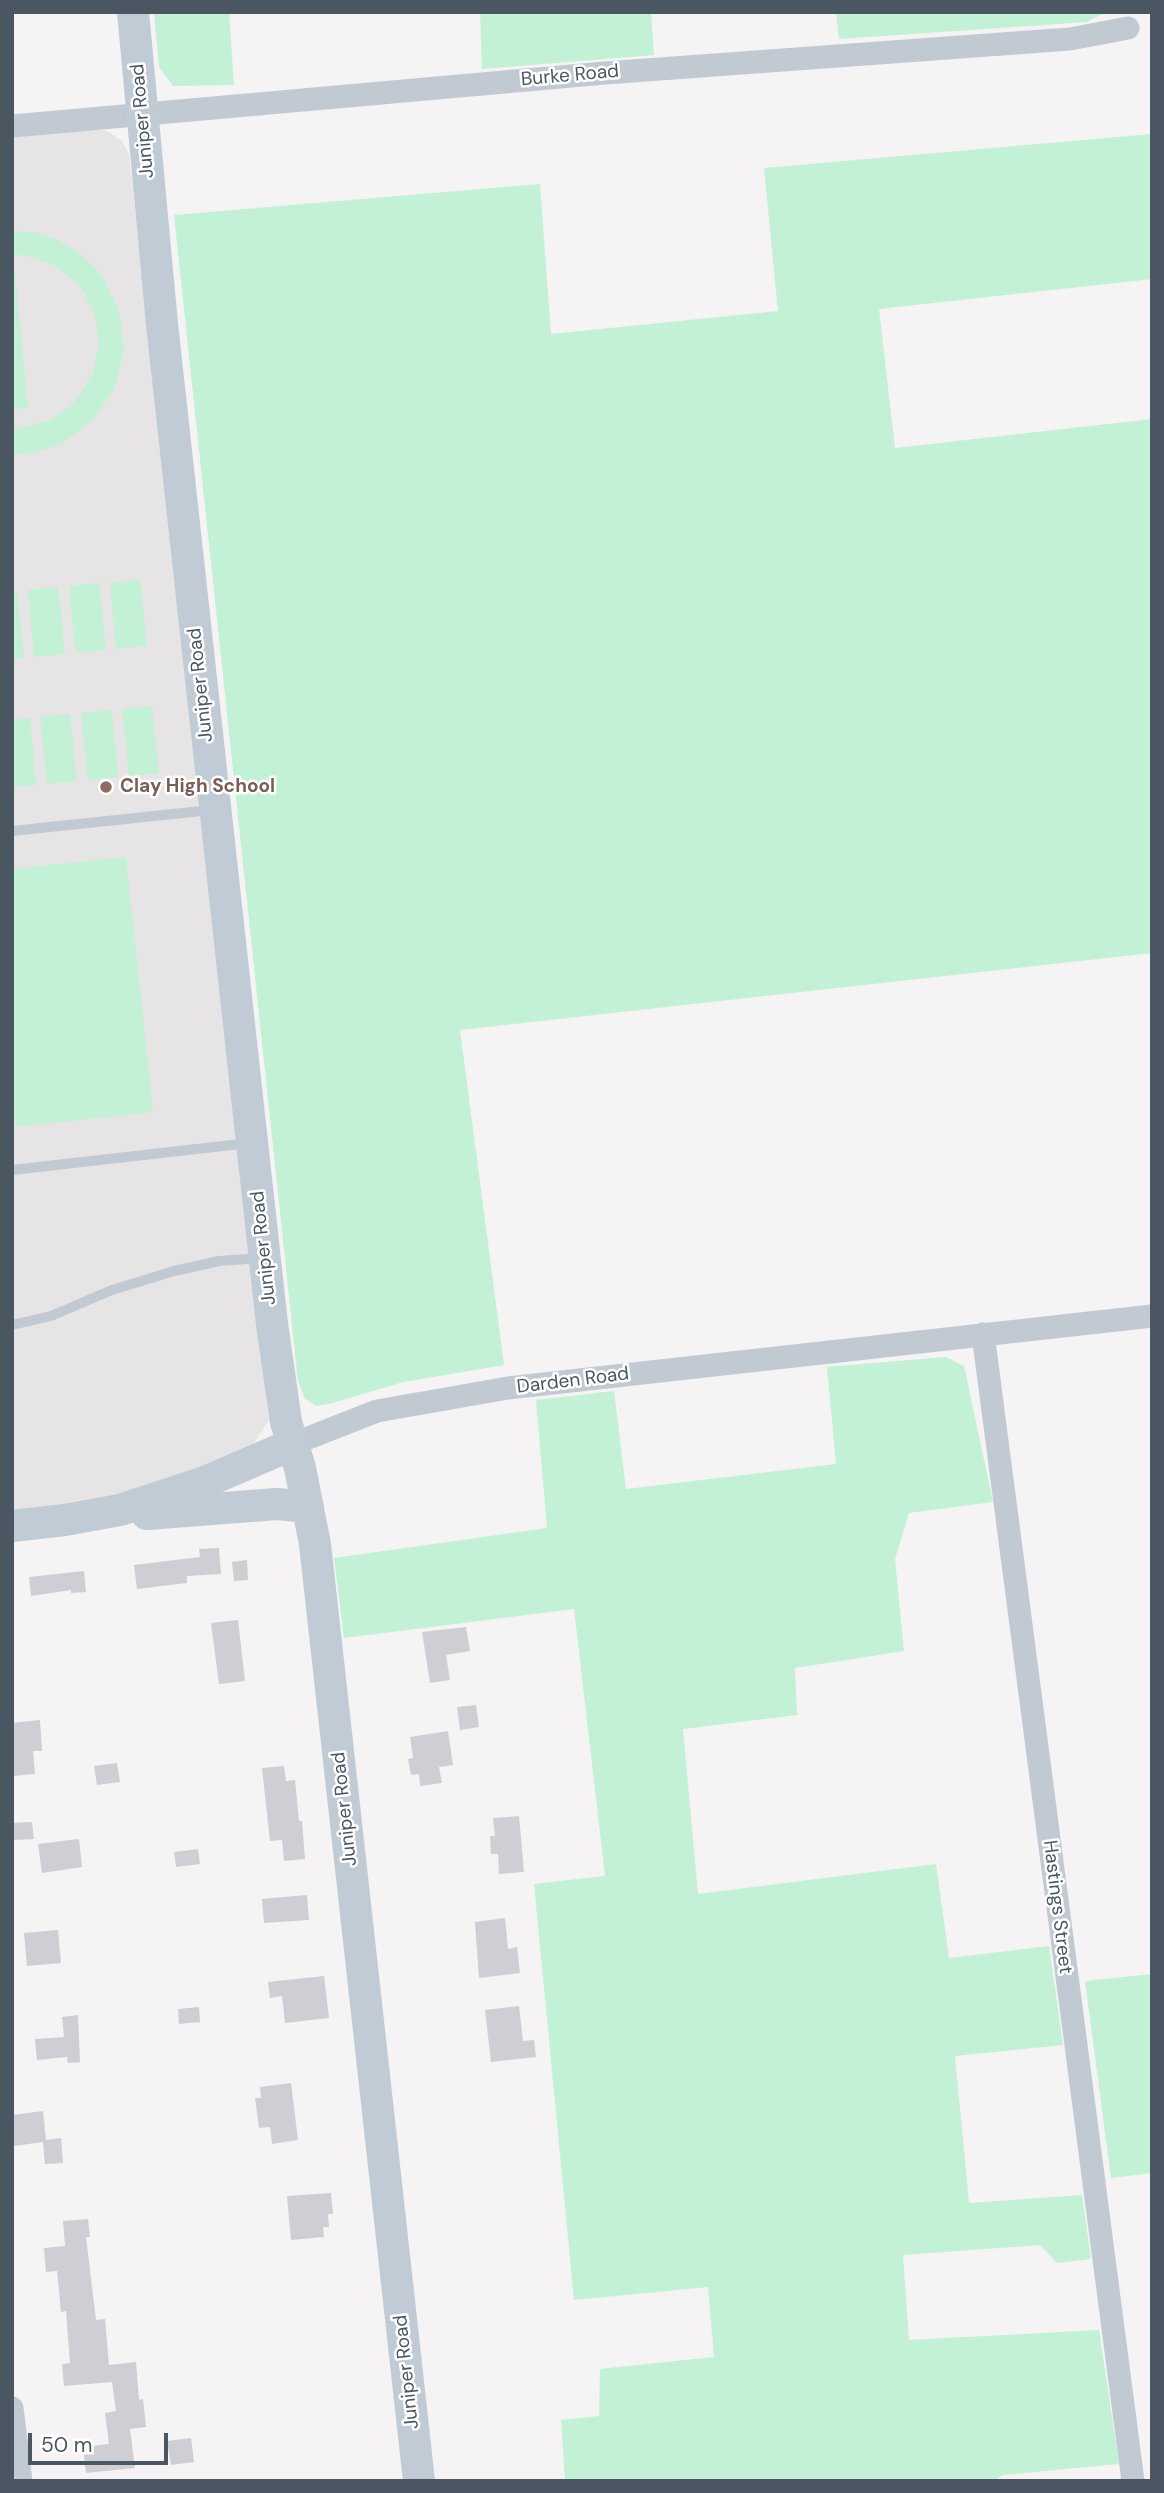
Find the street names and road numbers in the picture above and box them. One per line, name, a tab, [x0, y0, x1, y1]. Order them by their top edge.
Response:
street label: Burke Road	[520, 60, 620, 92]
street label: Juniper Road	[127, 63, 159, 179]
street label: Juniper Road	[184, 627, 218, 743]
street label: Juniper Road	[247, 1190, 281, 1306]
street label: Darden Road	[516, 1363, 630, 1399]
street label: Juniper Road	[328, 1751, 362, 1867]
street label: Hastings Street	[1037, 1839, 1077, 1975]
street label: Juniper Road	[390, 2314, 424, 2430]

